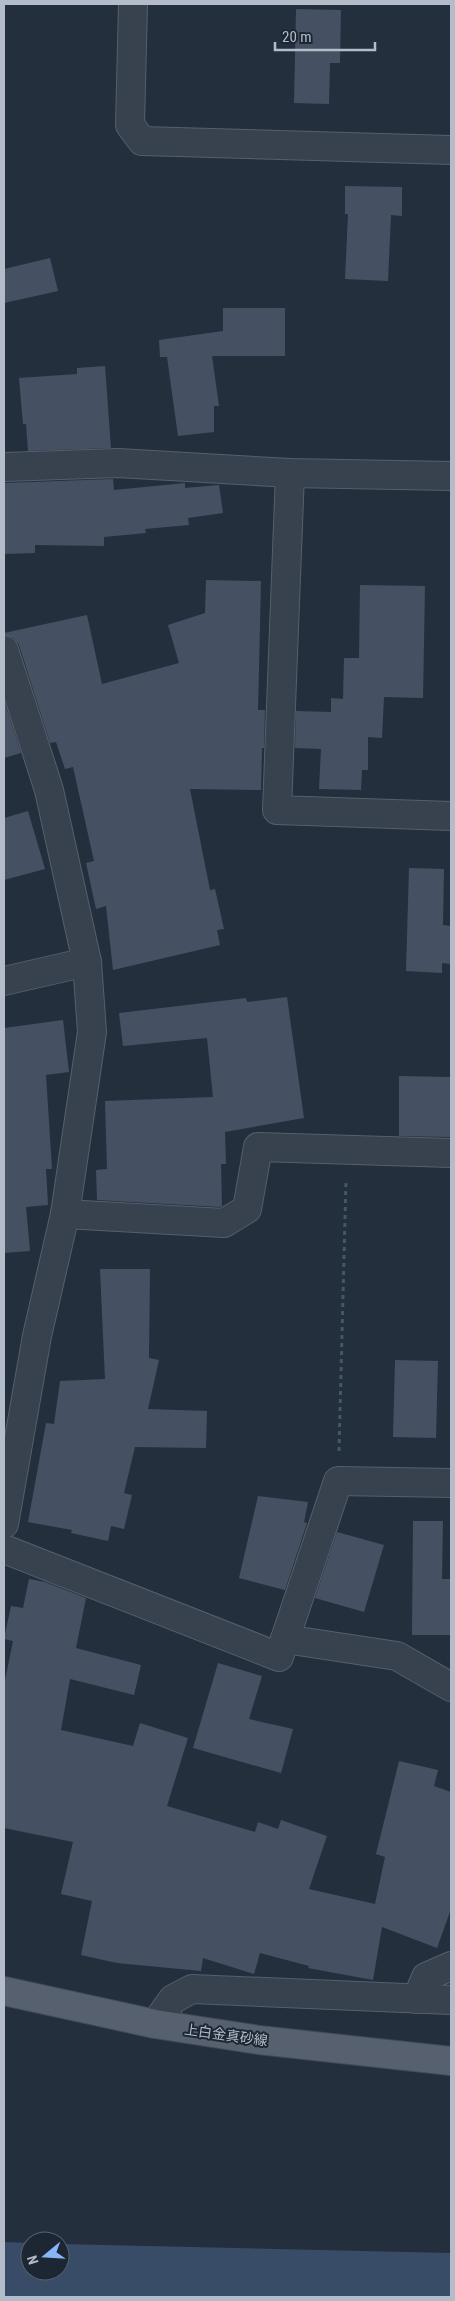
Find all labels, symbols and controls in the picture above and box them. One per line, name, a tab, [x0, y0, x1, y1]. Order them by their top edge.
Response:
scale bar	[275, 20, 375, 52]
text: 20 m	[282, 28, 312, 46]
street label: 上白金真砂線	[183, 2021, 269, 2049]
north arrow	[20, 2231, 70, 2281]
text: N	[24, 2253, 42, 2267]

